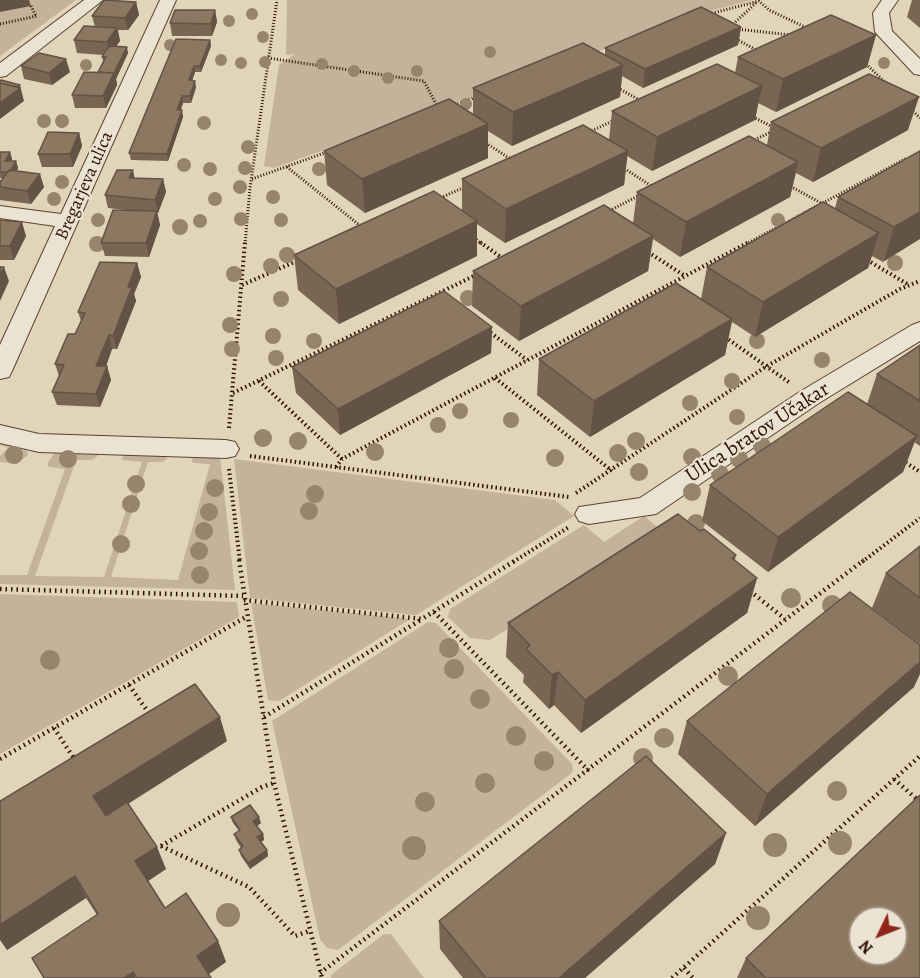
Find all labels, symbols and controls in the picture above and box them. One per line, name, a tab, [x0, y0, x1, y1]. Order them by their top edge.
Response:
street label: Bregarjeva ulica	[51, 128, 119, 244]
street label: Ulica bratov Učakar	[681, 377, 835, 489]
north arrow	[848, 906, 908, 966]
text: N	[854, 935, 878, 959]

